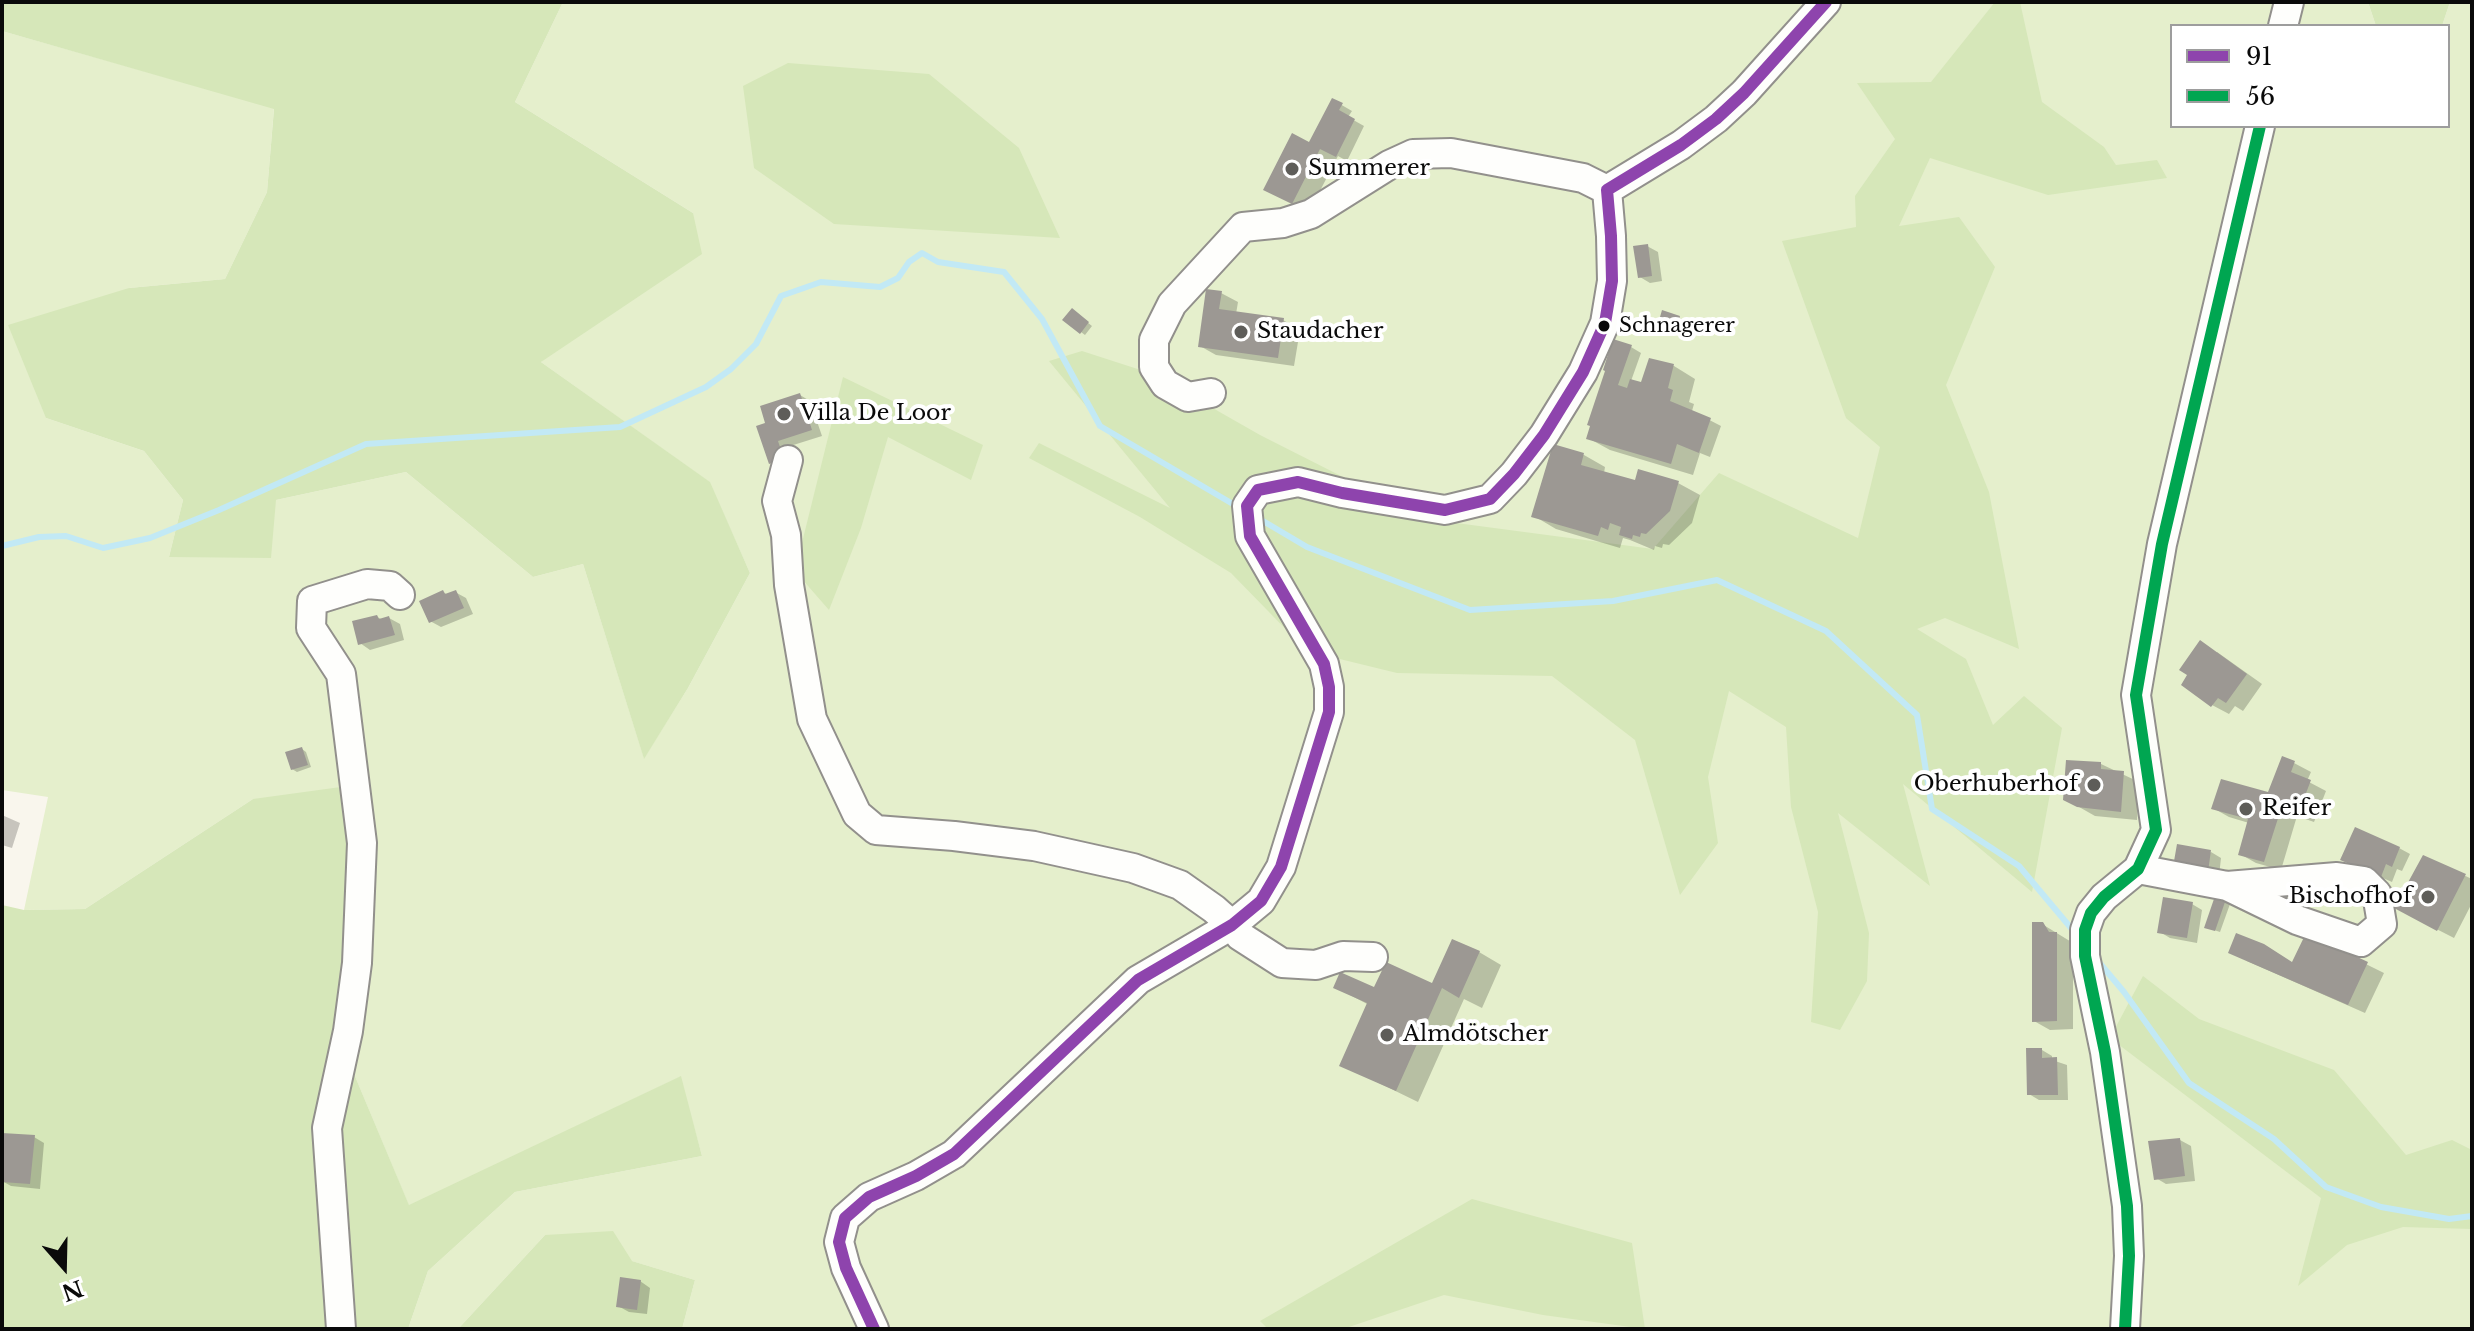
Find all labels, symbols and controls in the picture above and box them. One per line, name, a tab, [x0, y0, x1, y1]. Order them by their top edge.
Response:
legend	[2170, 24, 2450, 128]
text: 91	[2246, 42, 2272, 71]
text: 56	[2246, 82, 2275, 111]
place label: Summerer	[1308, 156, 1430, 182]
marker: Summerer	[1283, 160, 1301, 178]
place label: Schnagerer	[1619, 314, 1735, 338]
marker: Schnagerer	[1596, 318, 1612, 334]
place label: Staudacher	[1257, 319, 1383, 345]
marker: Staudacher	[1232, 323, 1250, 341]
place label: Villa De Loor	[800, 401, 951, 427]
marker: Villa De Loor	[775, 405, 793, 423]
place label: Oberhuberhof	[1914, 772, 2078, 798]
marker: Oberhuberhof	[2085, 776, 2103, 794]
place label: Reifer	[2262, 796, 2331, 822]
marker: Reifer	[2237, 800, 2255, 818]
place label: Bischofhof	[2289, 884, 2412, 910]
marker: Bischofhof	[2419, 888, 2437, 906]
place label: Almdötscher	[1403, 1022, 1548, 1048]
marker: Almdötscher	[1378, 1026, 1396, 1044]
north arrow	[24, 1227, 104, 1307]
text: N	[58, 1274, 87, 1306]

